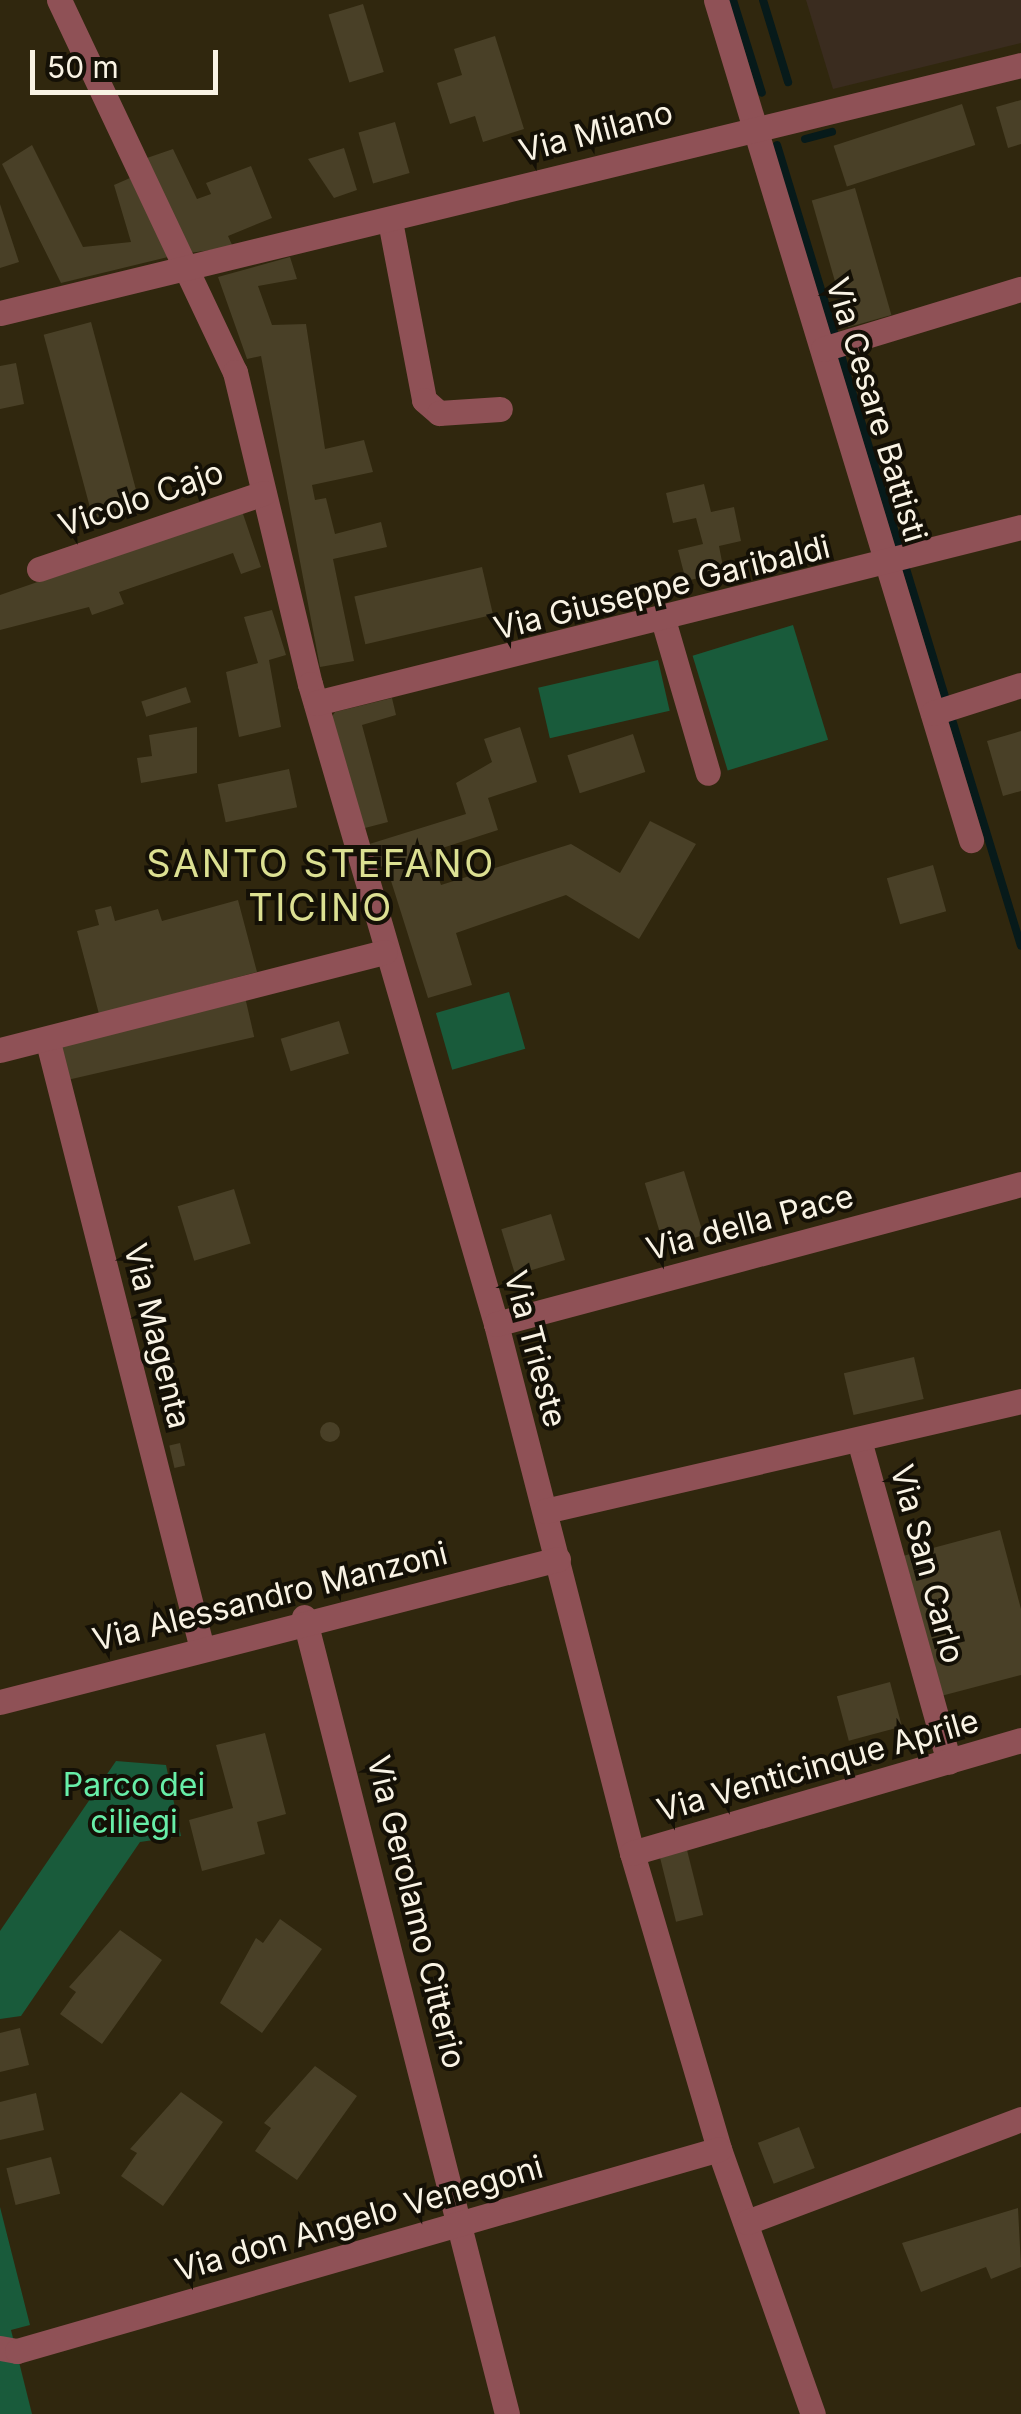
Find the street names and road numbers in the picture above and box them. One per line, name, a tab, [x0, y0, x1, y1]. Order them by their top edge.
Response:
street label: Via Milano	[515, 93, 677, 171]
street label: Via Cesare Battisti	[817, 273, 935, 547]
street label: Vicolo Cajo	[54, 453, 228, 545]
street label: Via Giuseppe Garibaldi	[490, 528, 834, 648]
street label: Via della Pace	[642, 1177, 858, 1269]
street label: Via Magenta	[115, 1239, 199, 1433]
street label: Via Trieste	[496, 1267, 574, 1431]
street label: Via San Carlo	[882, 1460, 972, 1668]
street label: Via Alessandro Manzoni	[89, 1534, 451, 1660]
street label: Via Venticinque Aprile	[653, 1702, 983, 1830]
street label: Via Gerolamo Citterio	[359, 1752, 473, 2072]
street label: Via don Angelo Venegoni	[171, 2148, 547, 2290]

